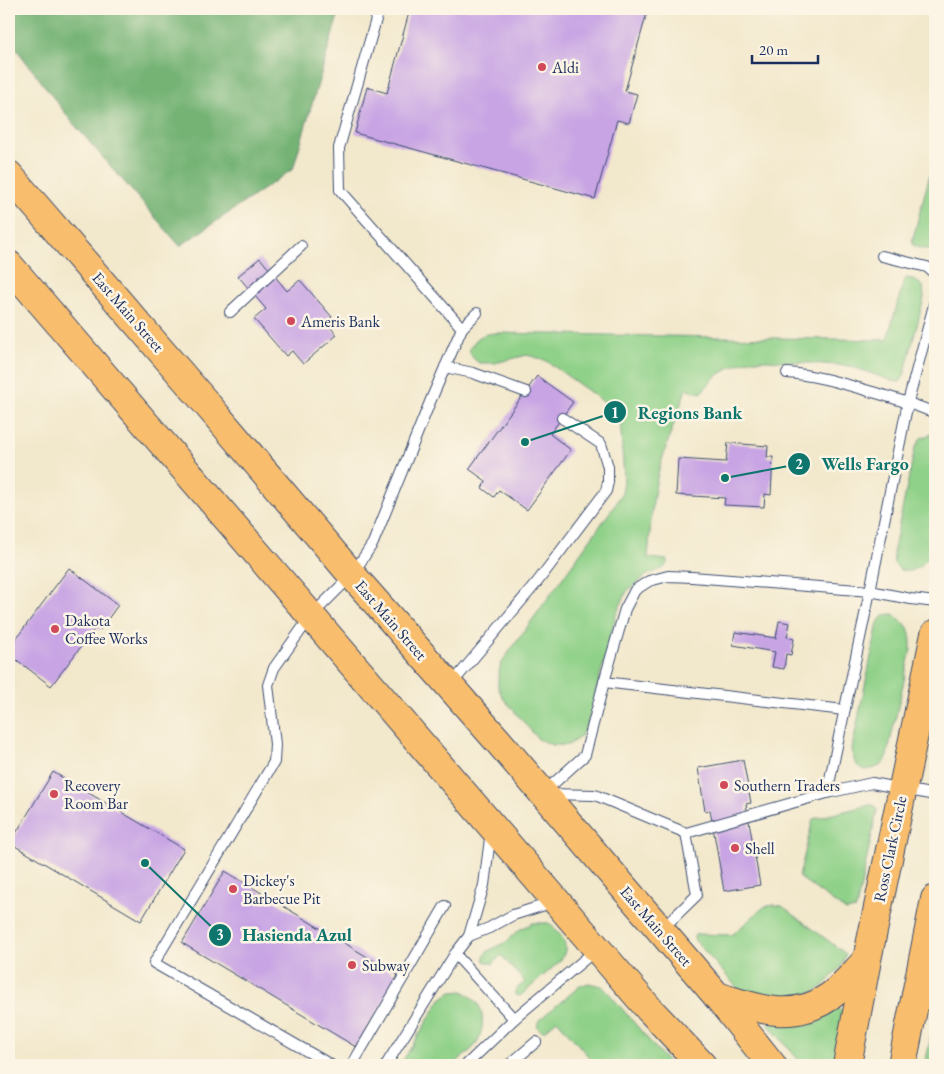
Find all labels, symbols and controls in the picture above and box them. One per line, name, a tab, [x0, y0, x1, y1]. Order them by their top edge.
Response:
scale bar	[752, 32, 818, 64]
text: 20 m	[759, 40, 788, 59]
place label: Aldi	[551, 57, 579, 78]
marker: Aldi	[536, 61, 548, 73]
street label: East Main Street	[87, 268, 169, 356]
place label: Ameris Bank	[300, 311, 381, 332]
marker: Ameris Bank	[285, 315, 297, 327]
callout: Regions Bank	[603, 396, 753, 429]
text: Regions Bank	[638, 401, 743, 424]
text: 1	[611, 403, 619, 422]
callout: Wells Fargo	[786, 447, 919, 480]
text: Wells Fargo	[821, 452, 909, 475]
text: 2	[795, 454, 803, 473]
street label: East Main Street	[350, 576, 432, 664]
place label: Dakota Coffee Works	[65, 610, 148, 649]
marker: Dakota Coffee Works	[49, 623, 61, 635]
place label: Recovery Room Bar	[64, 775, 129, 814]
place label: Southern Traders	[734, 775, 840, 796]
marker: Southern Traders	[718, 779, 730, 791]
marker: Recovery Room Bar	[48, 788, 60, 800]
street label: Ross Clark Circle	[869, 794, 911, 904]
place label: Shell	[745, 838, 775, 859]
marker: Shell	[729, 842, 741, 854]
place label: Dickey's Barbecue Pit	[243, 870, 321, 909]
street label: East Main Street	[615, 882, 697, 970]
marker: Dickey's Barbecue Pit	[227, 883, 239, 895]
callout: Hasienda Azul	[207, 919, 362, 952]
text: Hasienda Azul	[242, 923, 352, 946]
text: 3	[216, 925, 224, 944]
place label: Subway	[362, 955, 411, 976]
marker: Subway	[346, 959, 358, 971]

